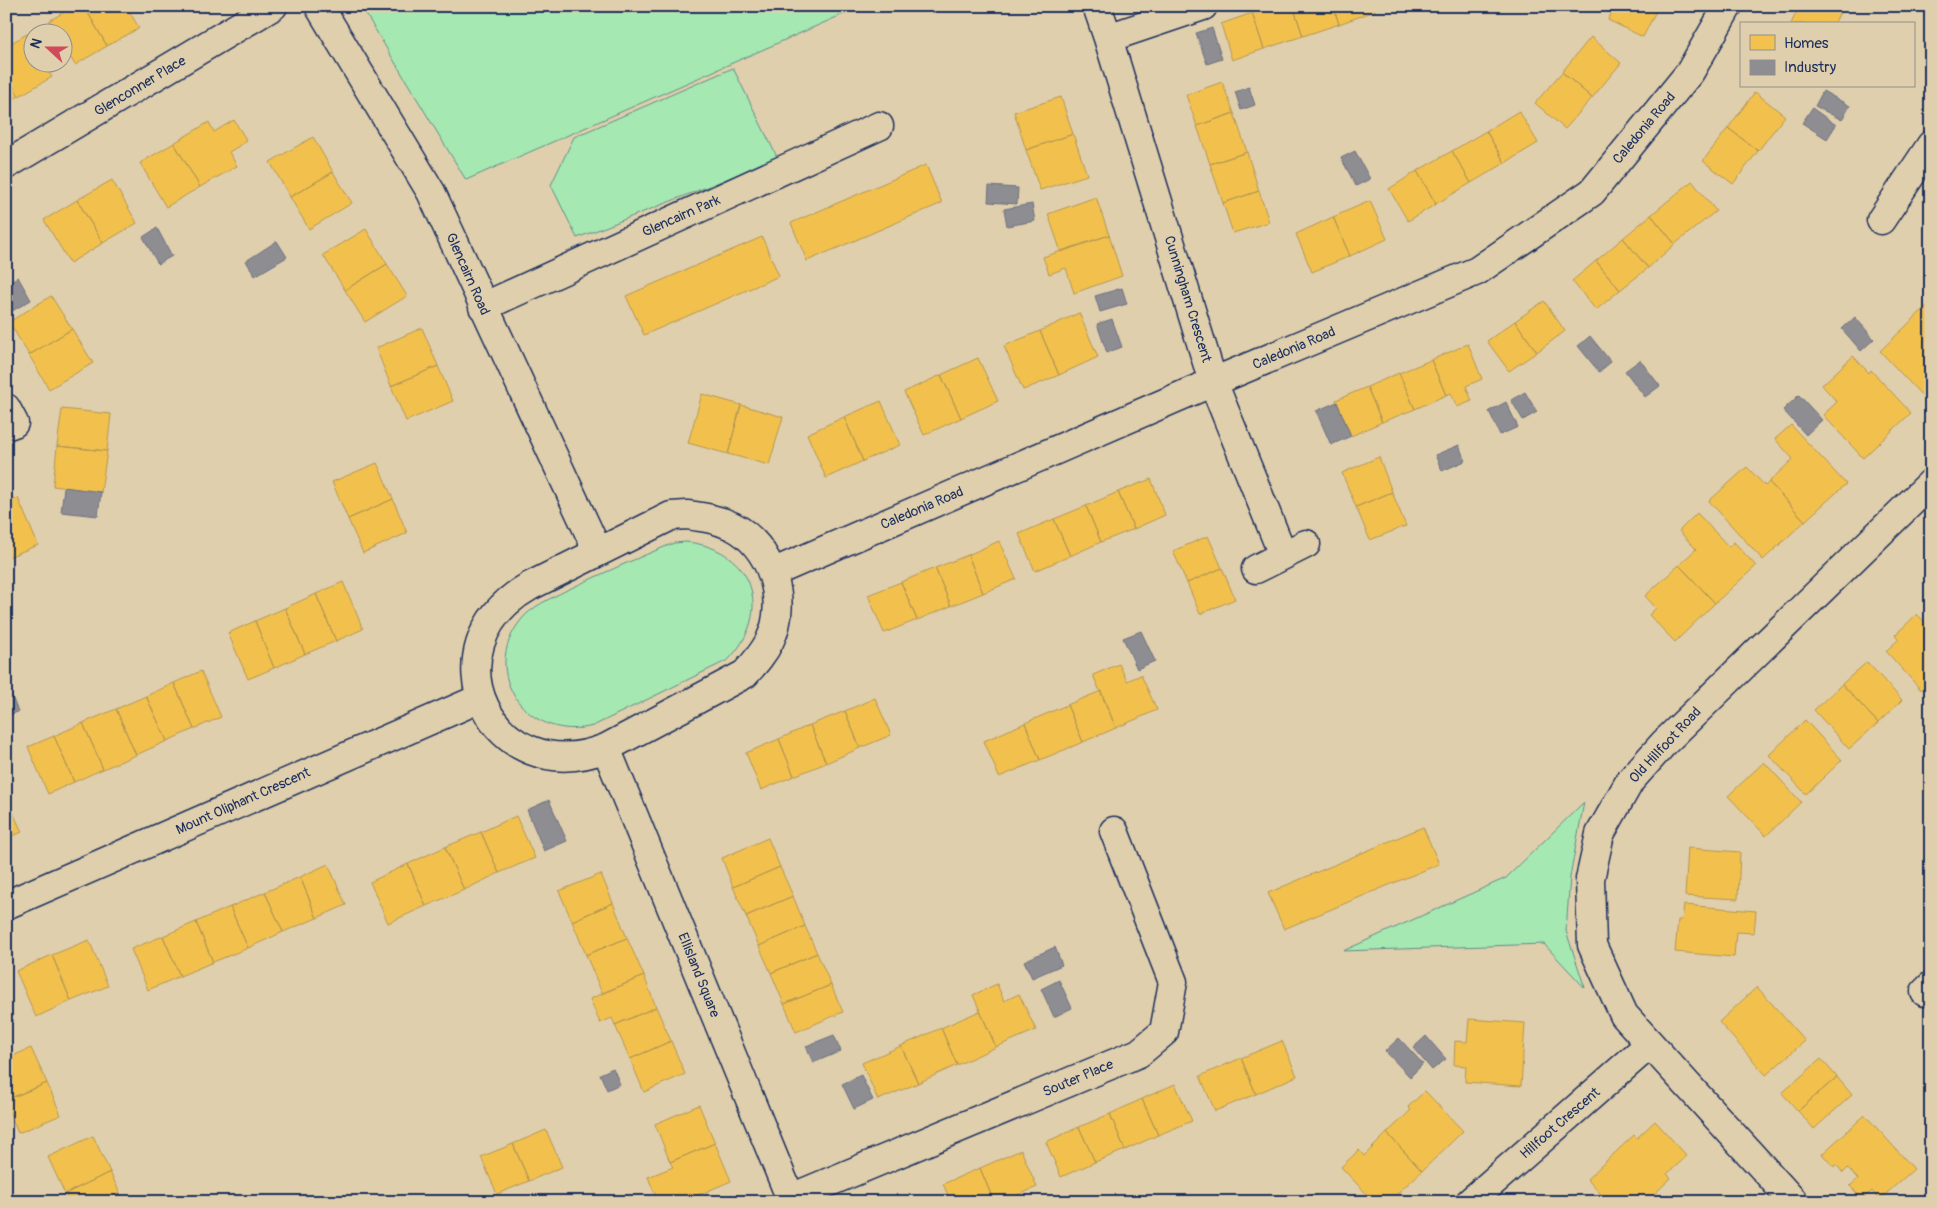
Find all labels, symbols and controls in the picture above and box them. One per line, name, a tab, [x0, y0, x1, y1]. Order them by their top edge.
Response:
north arrow	[22, 22, 72, 72]
legend	[1740, 22, 1914, 88]
text: Homes	[1784, 34, 1829, 53]
text: N	[27, 36, 46, 51]
street label: Glenconner Place	[91, 52, 189, 120]
text: Industry	[1784, 58, 1837, 77]
street label: Caledonia Road	[1609, 89, 1679, 167]
street label: Glencairn Park	[639, 191, 723, 241]
street label: Glencairn Road	[442, 230, 494, 318]
street label: Cunningham Crescent	[1161, 234, 1215, 365]
street label: Caledonia Road	[1250, 323, 1338, 373]
street label: Caledonia Road	[878, 483, 966, 533]
street label: Old Hillfoot Road	[1625, 703, 1705, 787]
street label: Mount Oliphant Crescent	[173, 764, 313, 838]
street label: Ellisland Square	[674, 930, 724, 1020]
street label: Souter Place	[1040, 1056, 1116, 1100]
street label: Hillfoot Crescent	[1517, 1083, 1604, 1162]

